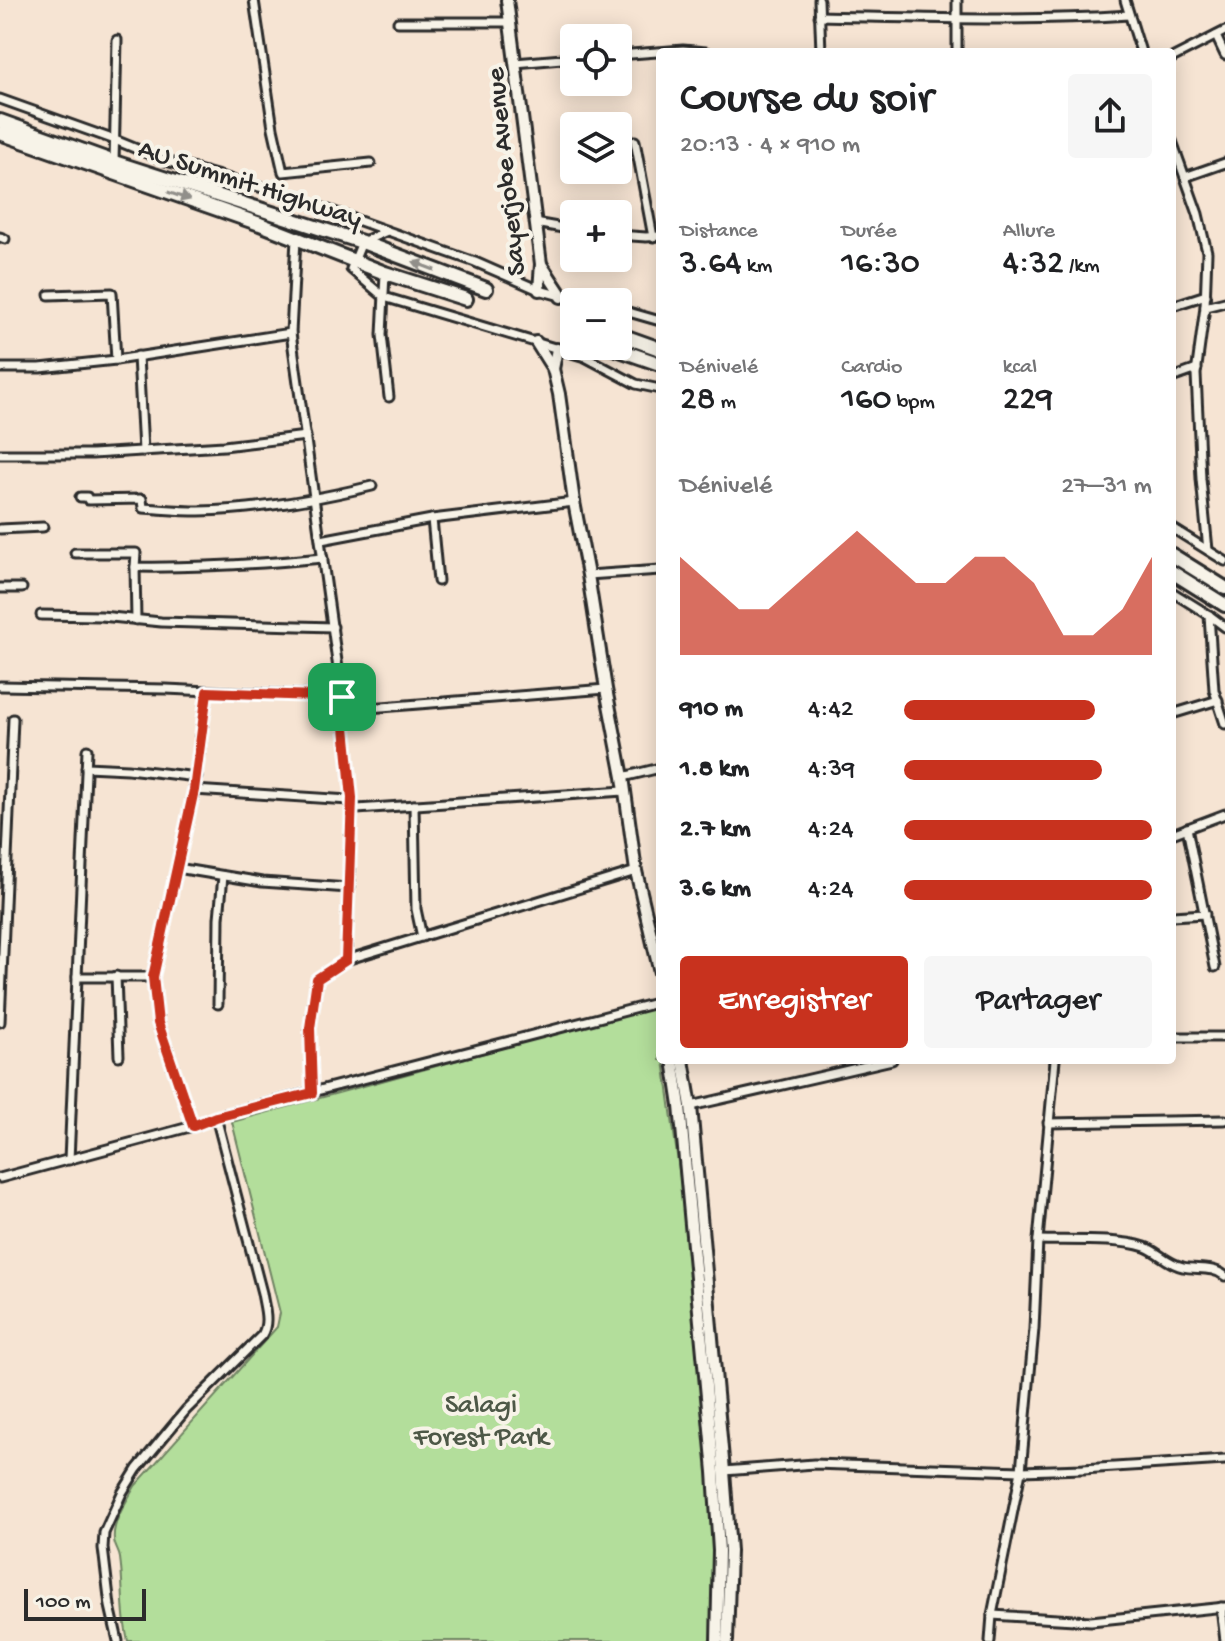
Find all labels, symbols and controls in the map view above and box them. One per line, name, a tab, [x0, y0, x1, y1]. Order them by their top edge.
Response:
map controls	[560, 24, 632, 360]
button: locate	[560, 24, 632, 96]
street label: Sayerjobe Avenue	[480, 65, 535, 277]
button: share	[1068, 74, 1152, 158]
text: Course du soir	[680, 75, 933, 127]
button: layers	[560, 112, 632, 184]
text: 20:13 · 4 × 910 m	[680, 131, 860, 162]
street label: AU Summit Highway	[134, 134, 366, 237]
one-way arrow	[168, 190, 192, 203]
button: +	[560, 200, 632, 272]
text: Distance	[680, 219, 758, 245]
text: Durée	[841, 219, 897, 245]
text: Allure	[1003, 219, 1055, 245]
text: 3.64	[680, 245, 742, 285]
text: 16:30	[841, 245, 920, 285]
text: 4:32	[1003, 245, 1064, 285]
text: km	[742, 254, 772, 280]
text: /km	[1064, 254, 1100, 280]
one-way arrow	[411, 259, 435, 272]
button: −	[560, 288, 632, 360]
text: Dénivelé	[680, 355, 758, 381]
text: Cardio	[841, 355, 902, 381]
text: kcal	[1003, 355, 1037, 381]
text: 28	[680, 381, 715, 421]
text: 160	[841, 381, 892, 421]
text: 229	[1003, 381, 1053, 421]
text: m	[715, 390, 736, 416]
text: bpm	[892, 390, 935, 416]
text: Dénivelé	[680, 472, 772, 503]
text: 27–31 m	[1061, 472, 1152, 503]
pin	[308, 663, 376, 731]
icon: arrive	[320, 675, 364, 719]
text: 910 m	[680, 695, 743, 726]
text: 4:42	[808, 695, 854, 726]
text: 1.8 km	[680, 755, 749, 786]
text: 4:39	[808, 755, 855, 786]
text: 2.7 km	[680, 815, 751, 846]
text: 4:24	[808, 815, 854, 846]
text: 3.6 km	[680, 875, 751, 906]
text: 4:24	[808, 875, 854, 906]
button: Enregistrer	[680, 956, 908, 1048]
button: Partager	[924, 956, 1152, 1048]
park label: Salagi Forest Park	[413, 1390, 551, 1455]
scale bar	[24, 1585, 146, 1621]
text: 100 m	[36, 1590, 91, 1616]

